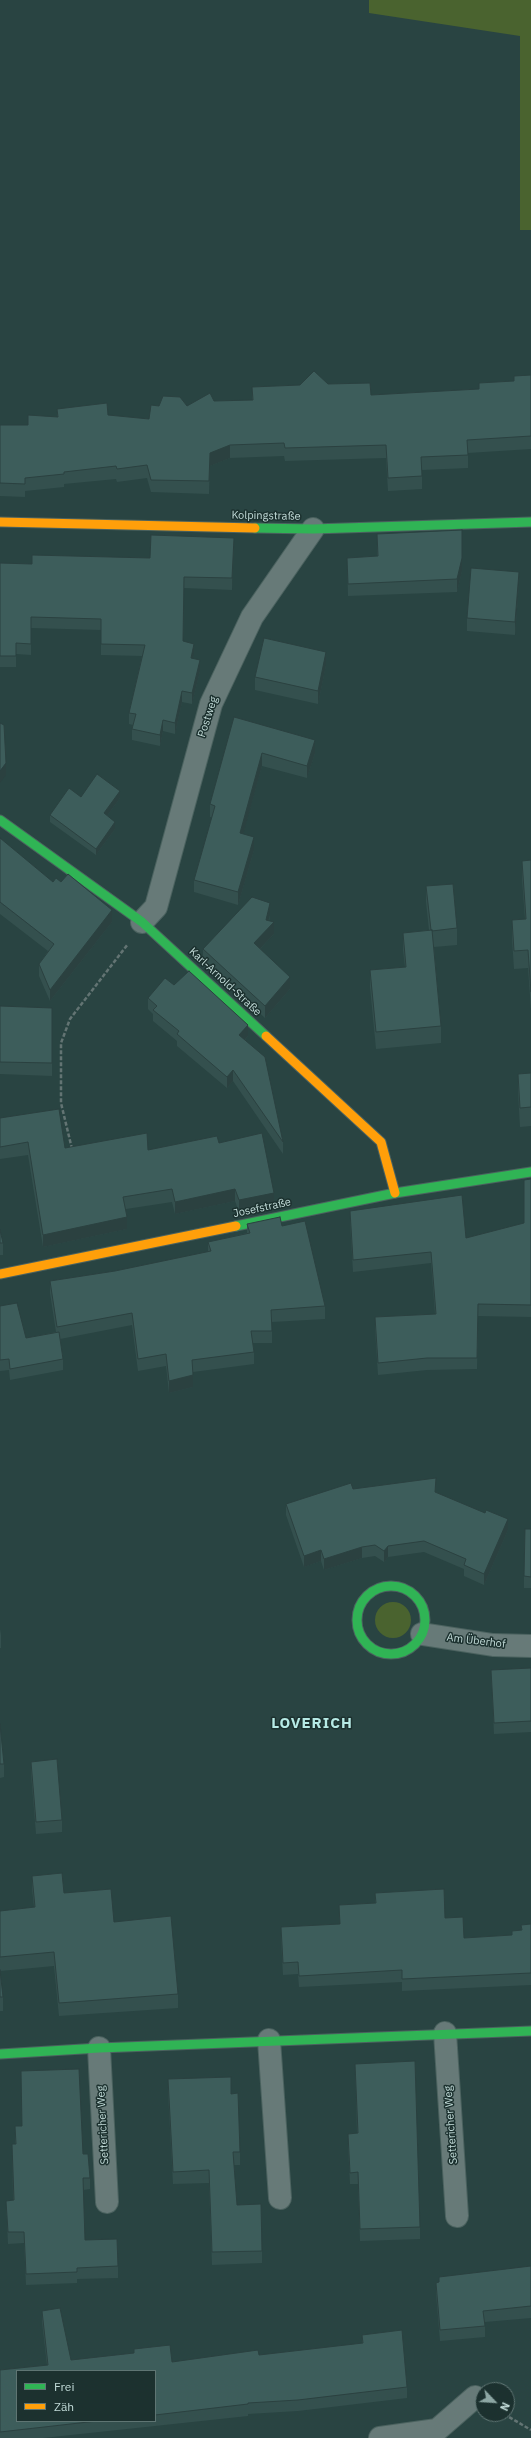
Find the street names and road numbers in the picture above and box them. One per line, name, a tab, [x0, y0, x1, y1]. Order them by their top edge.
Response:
street label: Kolpingstraße	[231, 509, 301, 523]
street label: Postweg	[195, 695, 221, 739]
street label: Karl-Arnold-Straße	[186, 945, 264, 1019]
street label: Josefstraße	[232, 1195, 292, 1221]
street label: Am Überhof	[446, 1631, 506, 1651]
street label: Settericher Weg	[94, 2085, 112, 2165]
street label: Settericher Weg	[442, 2085, 460, 2165]

